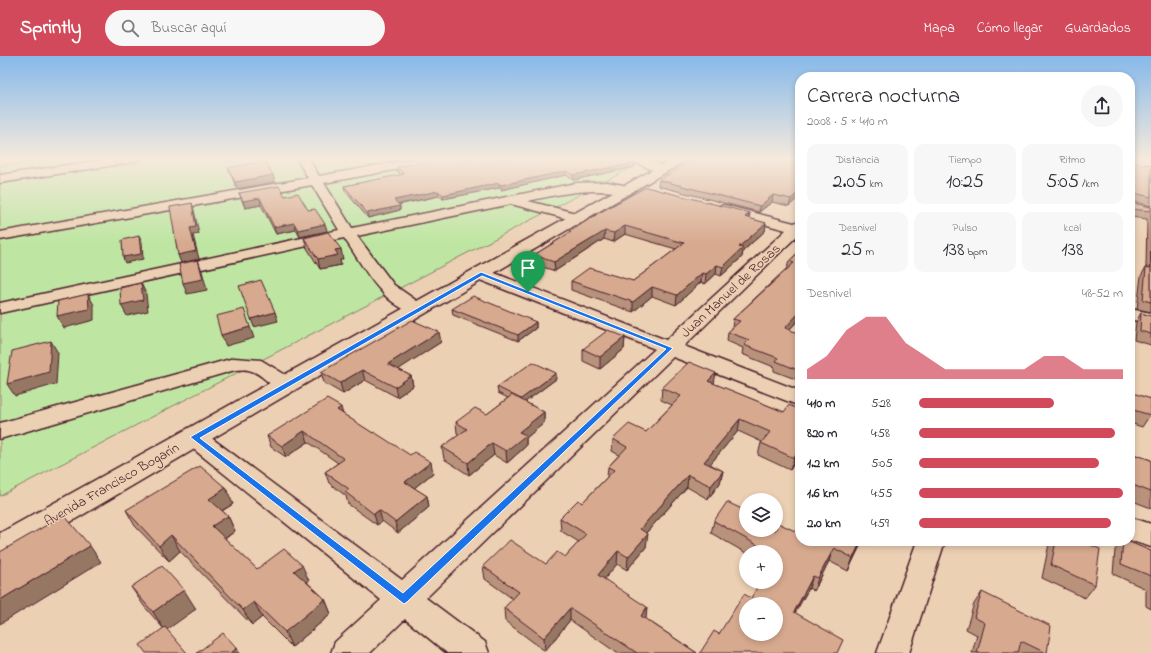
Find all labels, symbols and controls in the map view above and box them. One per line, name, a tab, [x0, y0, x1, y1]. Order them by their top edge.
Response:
search box	[105, 10, 385, 46]
text: Sprintly	[20, 15, 81, 42]
icon: search	[119, 17, 141, 39]
text: Buscar aquí	[151, 17, 226, 39]
text: Mapa	[924, 18, 955, 39]
text: Cómo llegar	[977, 18, 1043, 39]
text: Guardados	[1065, 18, 1131, 39]
text: Carrera nocturna	[807, 81, 960, 113]
button: share	[1081, 85, 1123, 127]
text: 20:08 · 5 × 410 m	[807, 112, 888, 131]
text: Distancia	[836, 152, 879, 168]
text: Tiempo	[948, 152, 982, 168]
text: Ritmo	[1059, 152, 1085, 168]
text: 2.05	[833, 168, 867, 197]
text: 10:25	[946, 168, 984, 197]
text: 5:05	[1046, 168, 1079, 197]
text: km	[867, 176, 883, 192]
text: /km	[1079, 176, 1099, 192]
text: Desnivel	[839, 220, 876, 236]
text: Pulso	[952, 220, 978, 236]
text: kcal	[1064, 220, 1081, 236]
text: 25	[841, 236, 863, 265]
text: 138	[942, 236, 965, 265]
text: 138	[1061, 236, 1083, 265]
street label: Juan Manuel de Rosas	[676, 239, 786, 343]
text: m	[863, 244, 874, 260]
text: bpm	[965, 244, 988, 260]
pin	[511, 251, 545, 292]
icon: arrive	[517, 257, 539, 279]
text: Desnivel	[807, 284, 851, 303]
text: 48–52 m	[1082, 284, 1123, 303]
text: 410 m	[807, 394, 835, 413]
text: 5:28	[871, 394, 891, 413]
text: 820 m	[807, 424, 837, 443]
text: 4:58	[871, 424, 890, 443]
street label: Avenida Francisco Bogarín	[40, 438, 184, 533]
text: 1.2 km	[807, 454, 839, 473]
text: 5:05	[871, 454, 893, 473]
text: 1.6 km	[807, 484, 839, 503]
text: 4:55	[871, 484, 892, 503]
map controls	[739, 493, 783, 641]
button: layers	[739, 493, 783, 537]
text: 2.0 km	[807, 514, 841, 533]
text: 4:59	[871, 514, 889, 533]
button: +	[739, 545, 783, 589]
button: −	[739, 597, 783, 641]

